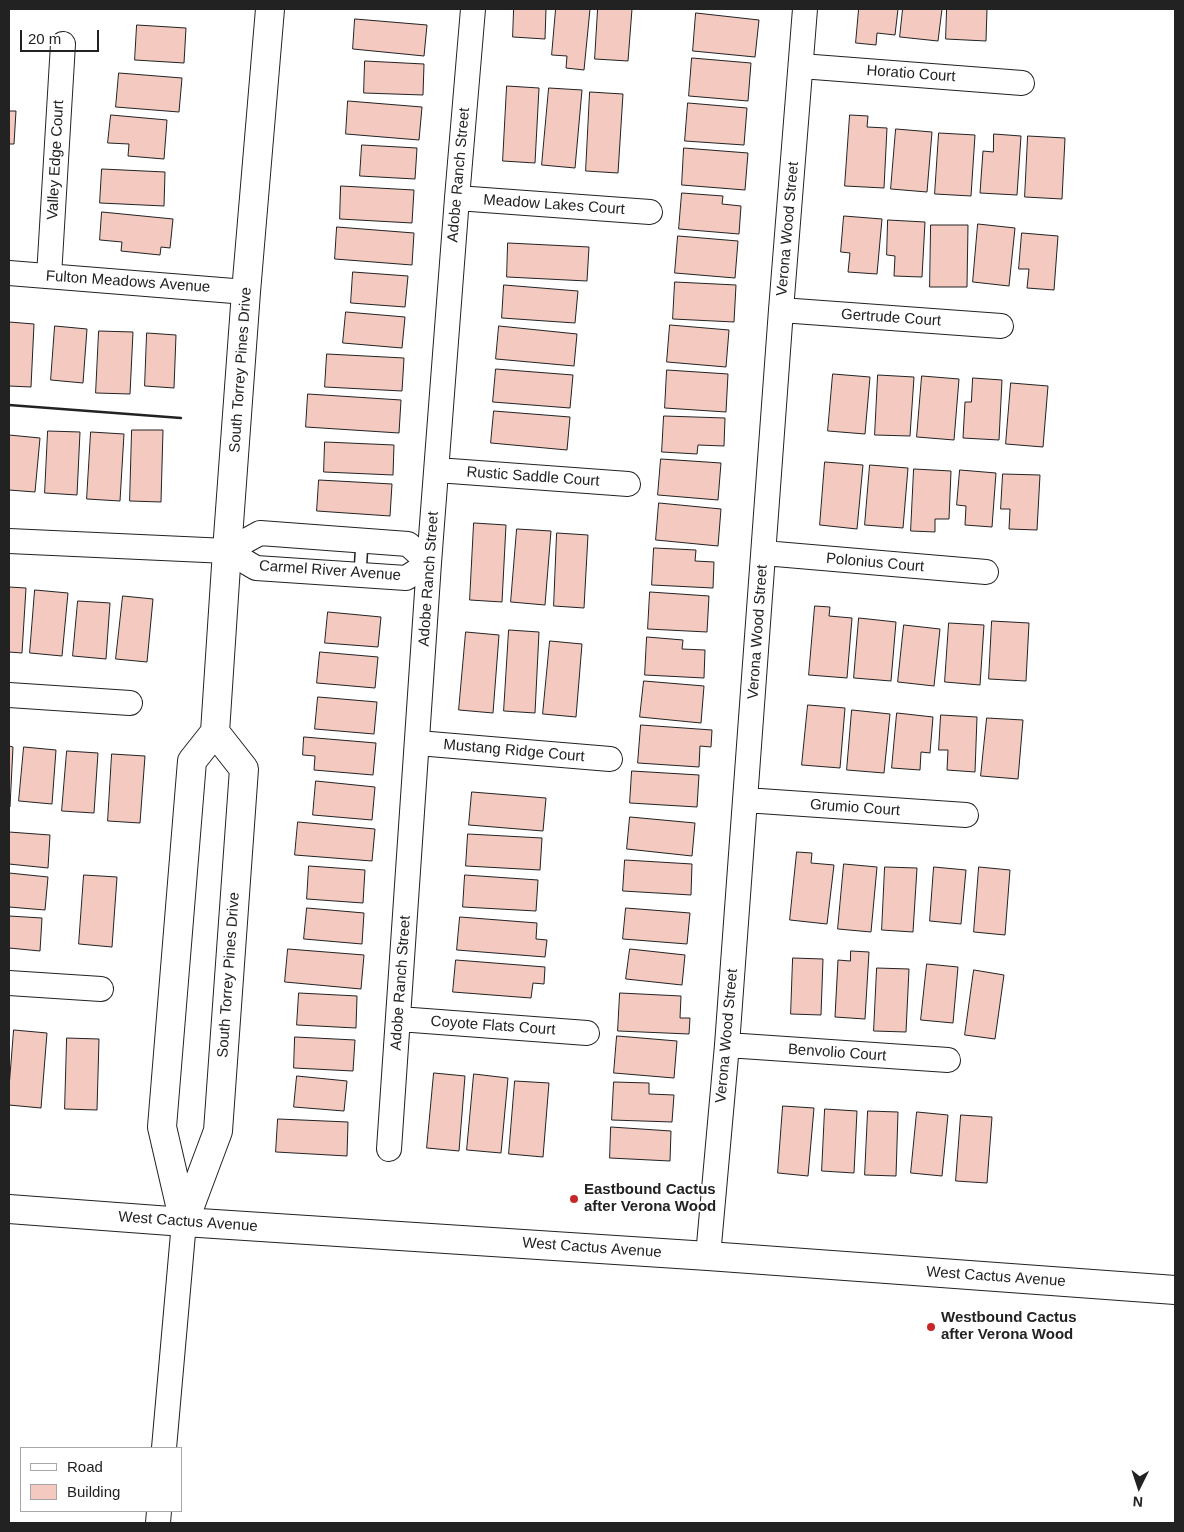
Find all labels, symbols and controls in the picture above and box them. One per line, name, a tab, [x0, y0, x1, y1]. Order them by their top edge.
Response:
scale bar	[22, 20, 101, 52]
text: 20 m	[28, 30, 61, 47]
street label: Horatio Court	[866, 62, 956, 86]
street label: Valley Edge Court	[44, 100, 68, 220]
street label: Adobe Ranch Street	[444, 107, 474, 243]
street label: Verona Wood Street	[773, 161, 803, 297]
street label: Meadow Lakes Court	[483, 191, 625, 219]
street label: Fulton Meadows Avenue	[45, 267, 211, 297]
street label: South Torrey Pines Drive	[226, 287, 256, 453]
street label: Gertrude Court	[840, 306, 942, 330]
street label: Rustic Saddle Court	[466, 463, 600, 491]
street label: Adobe Ranch Street	[415, 511, 443, 647]
street label: Polonius Court	[825, 550, 925, 576]
street label: Carmel River Avenue	[258, 557, 402, 585]
street label: Verona Wood Street	[744, 564, 772, 700]
street label: Mustang Ridge Court	[443, 736, 585, 766]
street label: Grumio Court	[809, 796, 901, 820]
street label: South Torrey Pines Drive	[214, 892, 244, 1058]
street label: Adobe Ranch Street	[387, 915, 415, 1051]
street label: Verona Wood Street	[712, 968, 742, 1104]
street label: Coyote Flats Court	[430, 1013, 556, 1039]
street label: Benvolio Court	[787, 1041, 887, 1065]
place label: Eastbound Cactus after Verona Wood	[584, 1181, 716, 1216]
marker: Eastbound Cactus after Verona Wood	[568, 1193, 580, 1205]
street label: West Cactus Avenue	[118, 1208, 258, 1236]
street label: West Cactus Avenue	[522, 1234, 662, 1262]
street label: West Cactus Avenue	[926, 1263, 1066, 1291]
place label: Westbound Cactus after Verona Wood	[941, 1309, 1077, 1344]
marker: Westbound Cactus after Verona Wood	[925, 1321, 937, 1333]
legend	[20, 1447, 182, 1512]
text: Road	[67, 1458, 103, 1475]
north arrow	[1114, 1462, 1164, 1512]
text: Building	[67, 1483, 120, 1500]
text: N	[1132, 1494, 1144, 1510]

